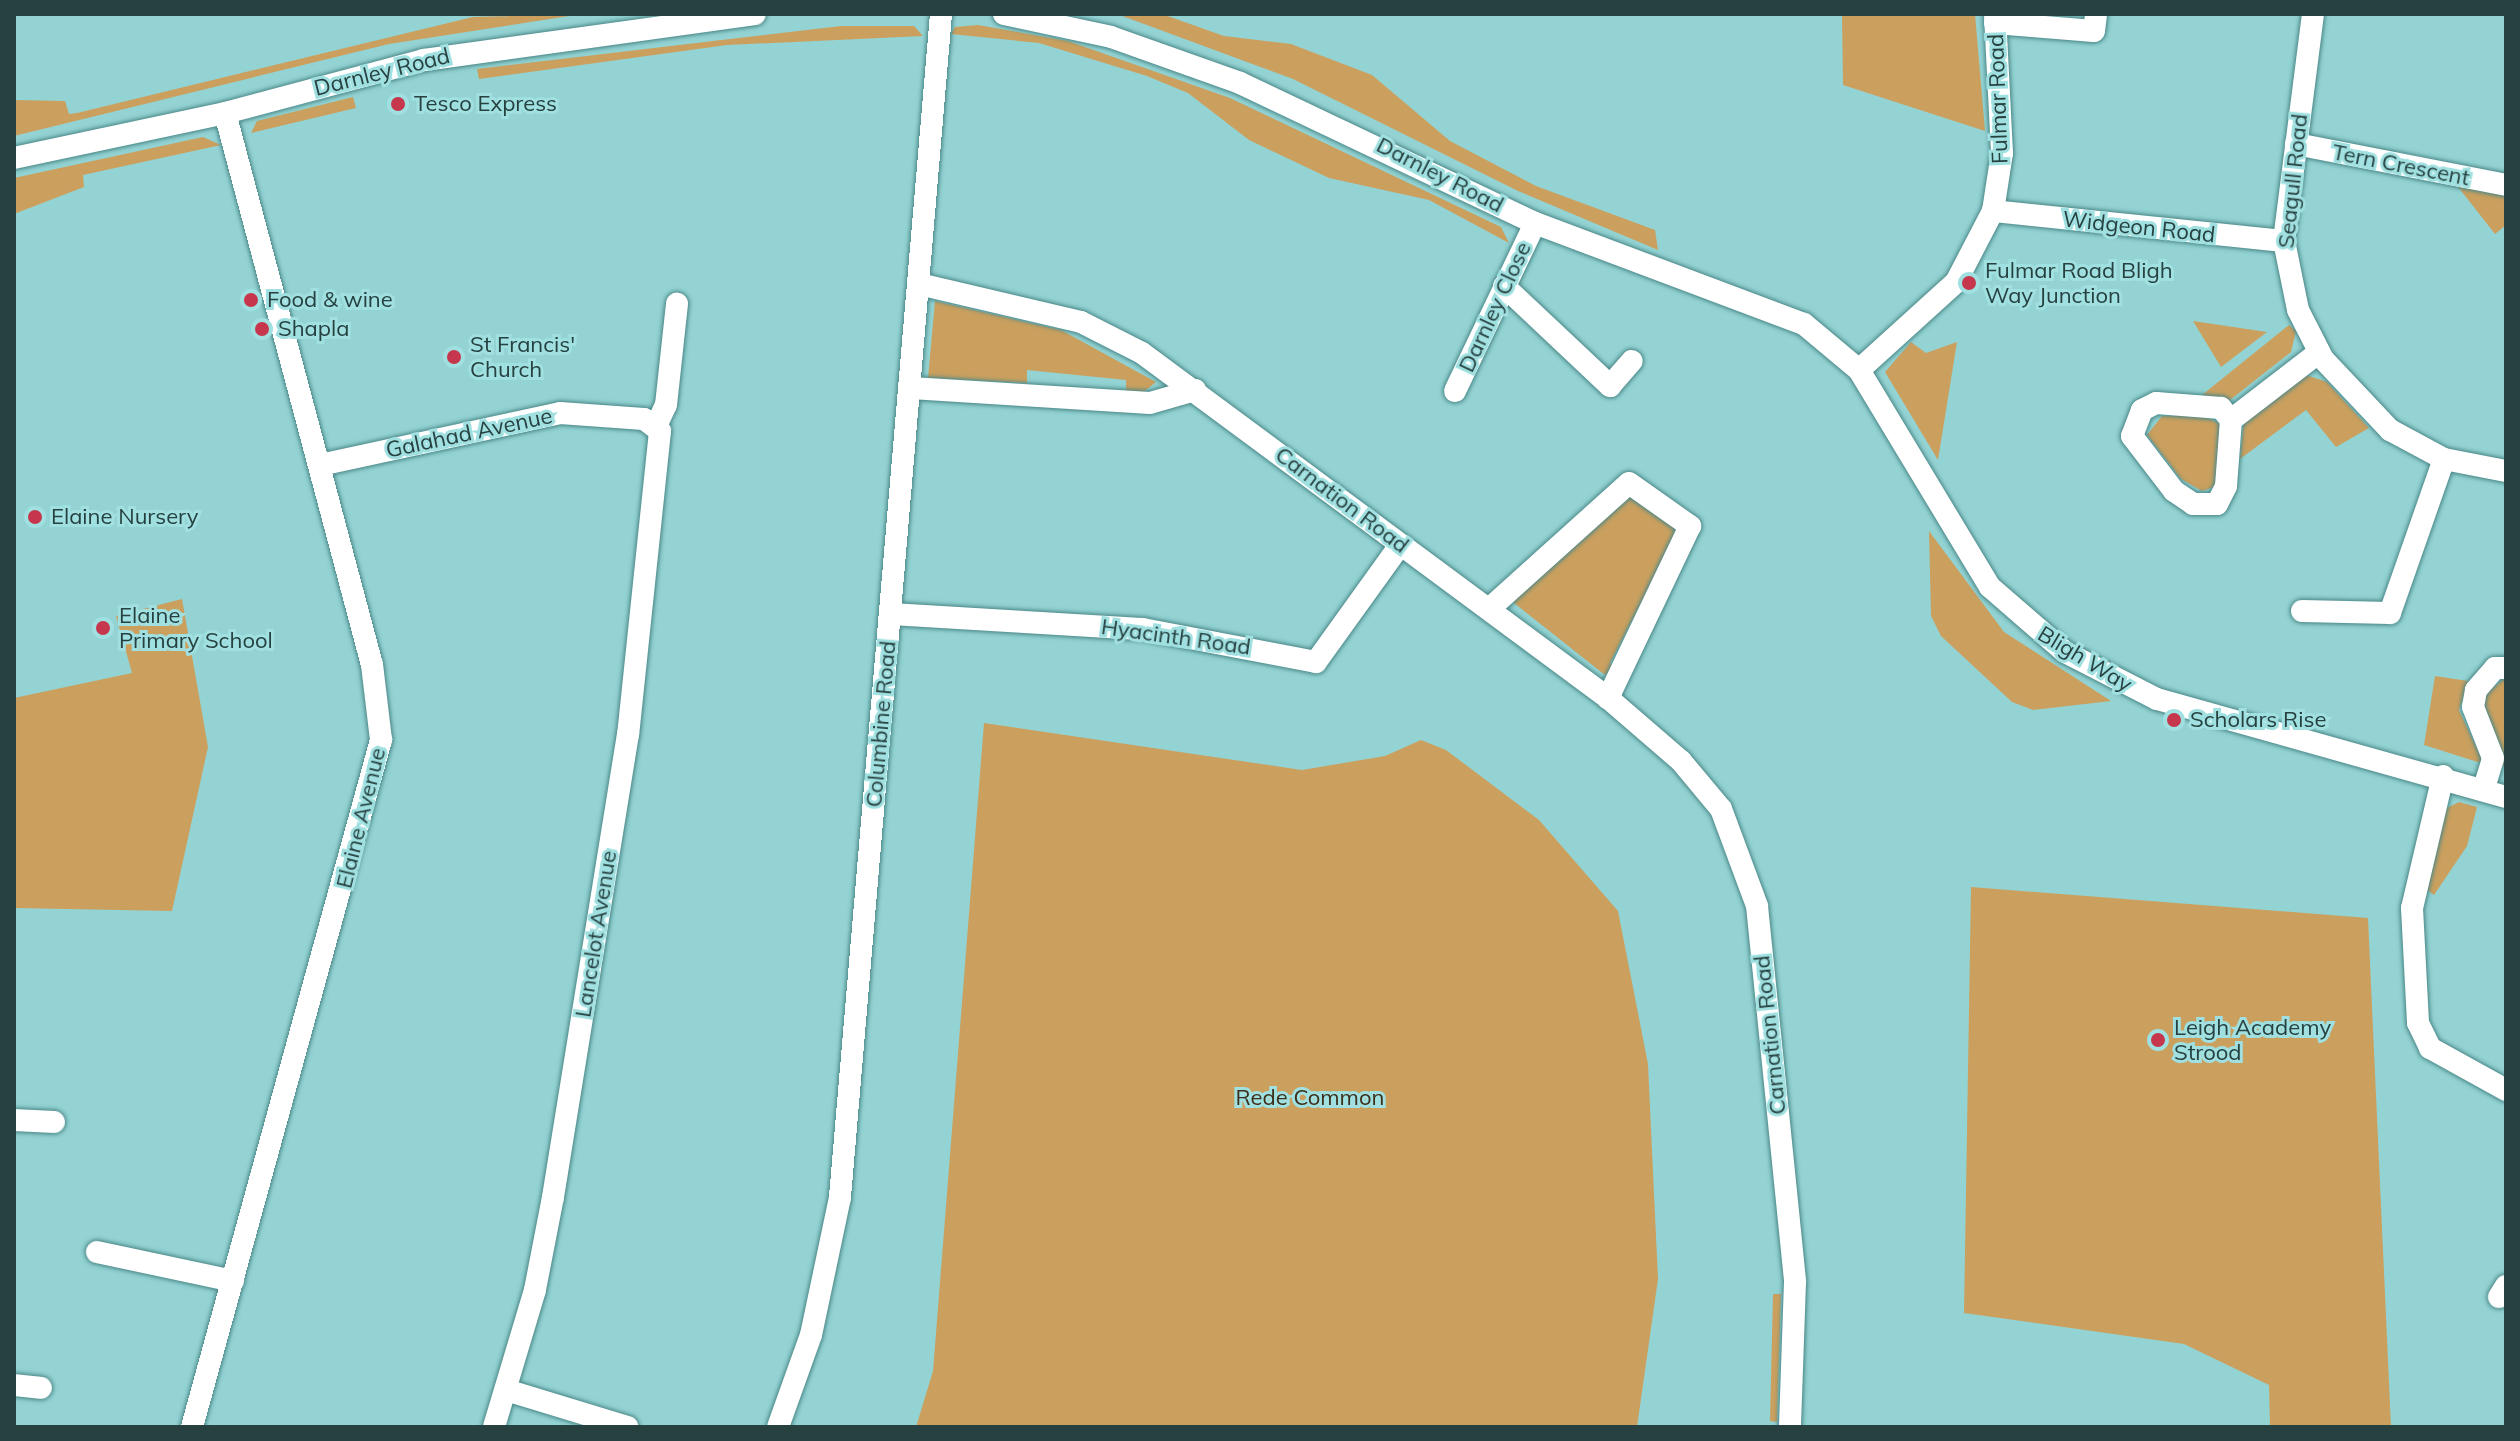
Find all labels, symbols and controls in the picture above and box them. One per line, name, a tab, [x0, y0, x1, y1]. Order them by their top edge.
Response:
street label: Fulmar Road	[1983, 33, 2013, 165]
street label: Darnley Road	[311, 42, 453, 102]
place label: Tesco Express	[414, 91, 557, 117]
marker: Tesco Express	[389, 95, 407, 113]
street label: Seagull Road	[2273, 112, 2313, 250]
street label: Darnley Road	[1372, 132, 1508, 218]
street label: Tern Crescent	[2330, 139, 2472, 191]
street label: Widgeon Road	[2061, 206, 2217, 248]
street label: Darnley Close	[1453, 238, 1537, 376]
place label: Fulmar Road Bligh Way Junction	[1985, 257, 2173, 308]
marker: Fulmar Road Bligh Way Junction	[1960, 274, 1978, 292]
place label: Food & wine	[267, 287, 393, 313]
marker: Food & wine	[242, 291, 260, 309]
place label: Shapla	[278, 316, 349, 342]
marker: Shapla	[253, 320, 271, 338]
place label: St Francis' Church	[470, 331, 575, 382]
marker: St Francis' Church	[445, 348, 463, 366]
street label: Galahad Avenue	[383, 402, 555, 464]
street label: Carnation Road	[1270, 441, 1414, 559]
place label: Elaine Nursery	[51, 504, 198, 530]
marker: Elaine Nursery	[26, 508, 44, 526]
place label: Elaine Primary School	[119, 602, 273, 654]
street label: Hyacinth Road	[1099, 613, 1253, 661]
marker: Elaine Primary School	[94, 619, 112, 637]
street label: Bligh Way	[2033, 621, 2137, 697]
street label: Columbine Road	[861, 640, 901, 808]
place label: Scholars Rise	[2190, 707, 2326, 733]
marker: Scholars Rise	[2165, 711, 2183, 729]
street label: Elaine Avenue	[331, 745, 391, 891]
street label: Lancelot Avenue	[570, 849, 622, 1019]
street label: Carnation Road	[1749, 954, 1791, 1116]
place label: Leigh Academy Strood	[2174, 1014, 2331, 1066]
marker: Leigh Academy Strood	[2149, 1031, 2167, 1049]
park label: Rede Common	[1236, 1085, 1384, 1111]

